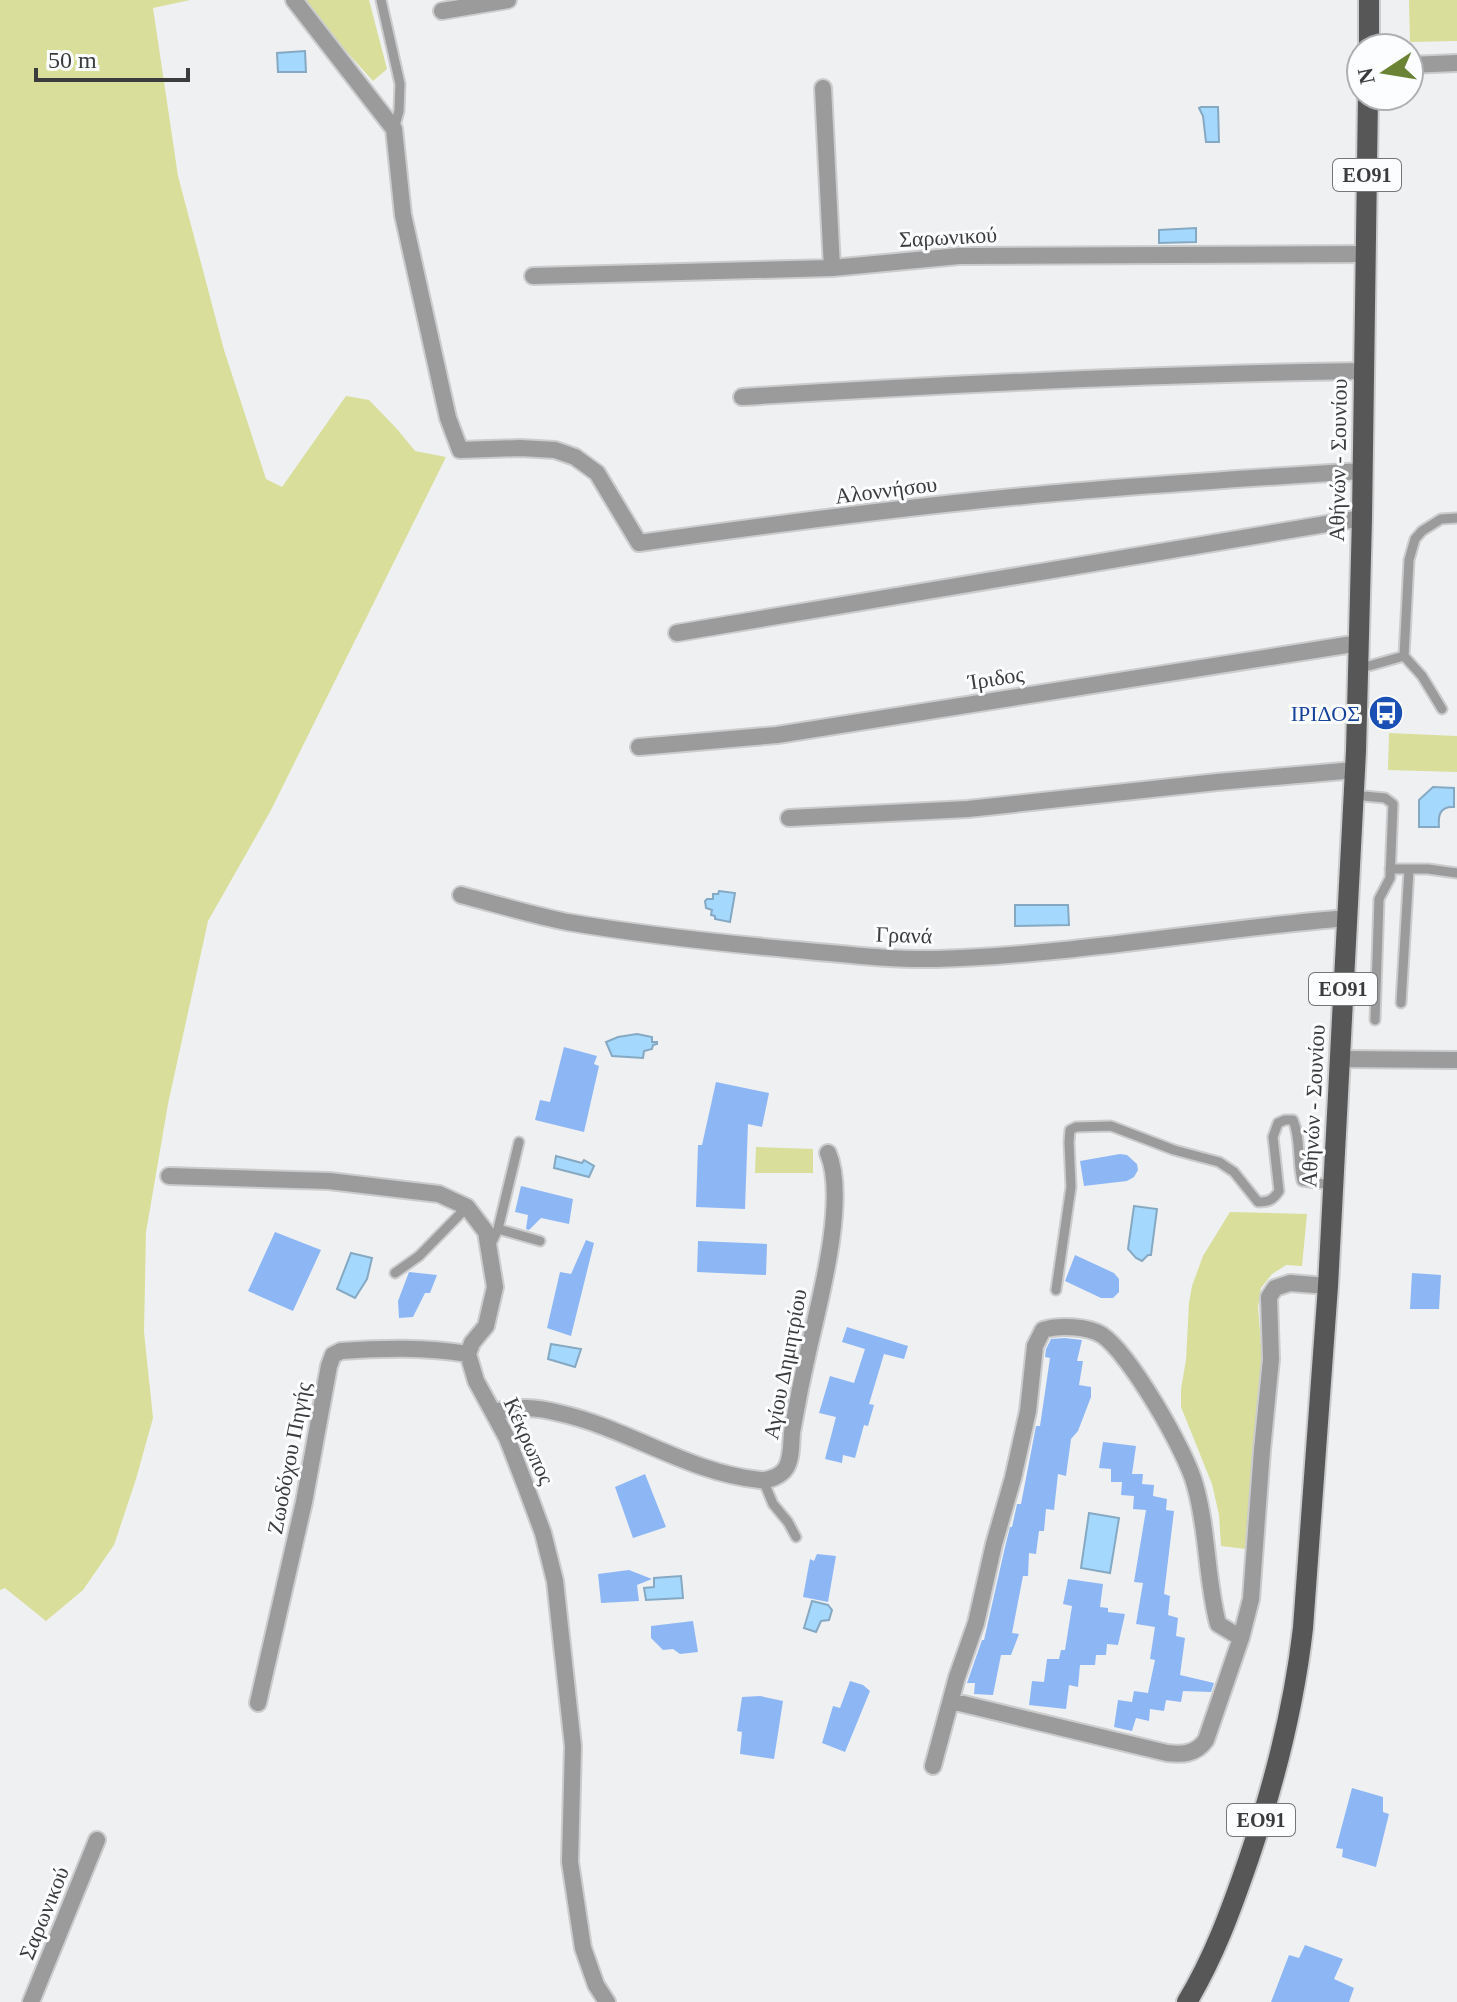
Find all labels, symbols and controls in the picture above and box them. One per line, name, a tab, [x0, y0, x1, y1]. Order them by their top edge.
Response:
scale bar	[36, 32, 188, 82]
north arrow	[1345, 32, 1425, 112]
text: 50 m	[48, 47, 97, 73]
text: N	[1352, 66, 1380, 86]
road number: ΕΟ91	[1333, 159, 1401, 191]
street label: Σαρωνικού	[898, 222, 998, 252]
street label: Αθήνών - Σουνίου	[1324, 378, 1352, 542]
street label: Αλοννήσου	[834, 471, 939, 509]
street label: Ίριδος	[965, 661, 1026, 695]
bus stop icon: ΙΡΙΔΟΣ	[1367, 694, 1405, 732]
place label: ΙΡΙΔΟΣ	[1291, 701, 1360, 726]
street label: Γρανά	[875, 922, 933, 948]
road number: ΕΟ91	[1309, 973, 1377, 1005]
street label: Αθήνών - Σουνίου	[1296, 1024, 1330, 1188]
street label: Αγίου Δημητρίου	[758, 1287, 812, 1441]
street label: Ζωοδόχου Πηγής	[262, 1380, 316, 1536]
street label: Κέκρωπος	[499, 1394, 559, 1489]
road number: ΕΟ91	[1227, 1804, 1295, 1836]
street label: Σαρωνικού	[14, 1863, 74, 1963]

